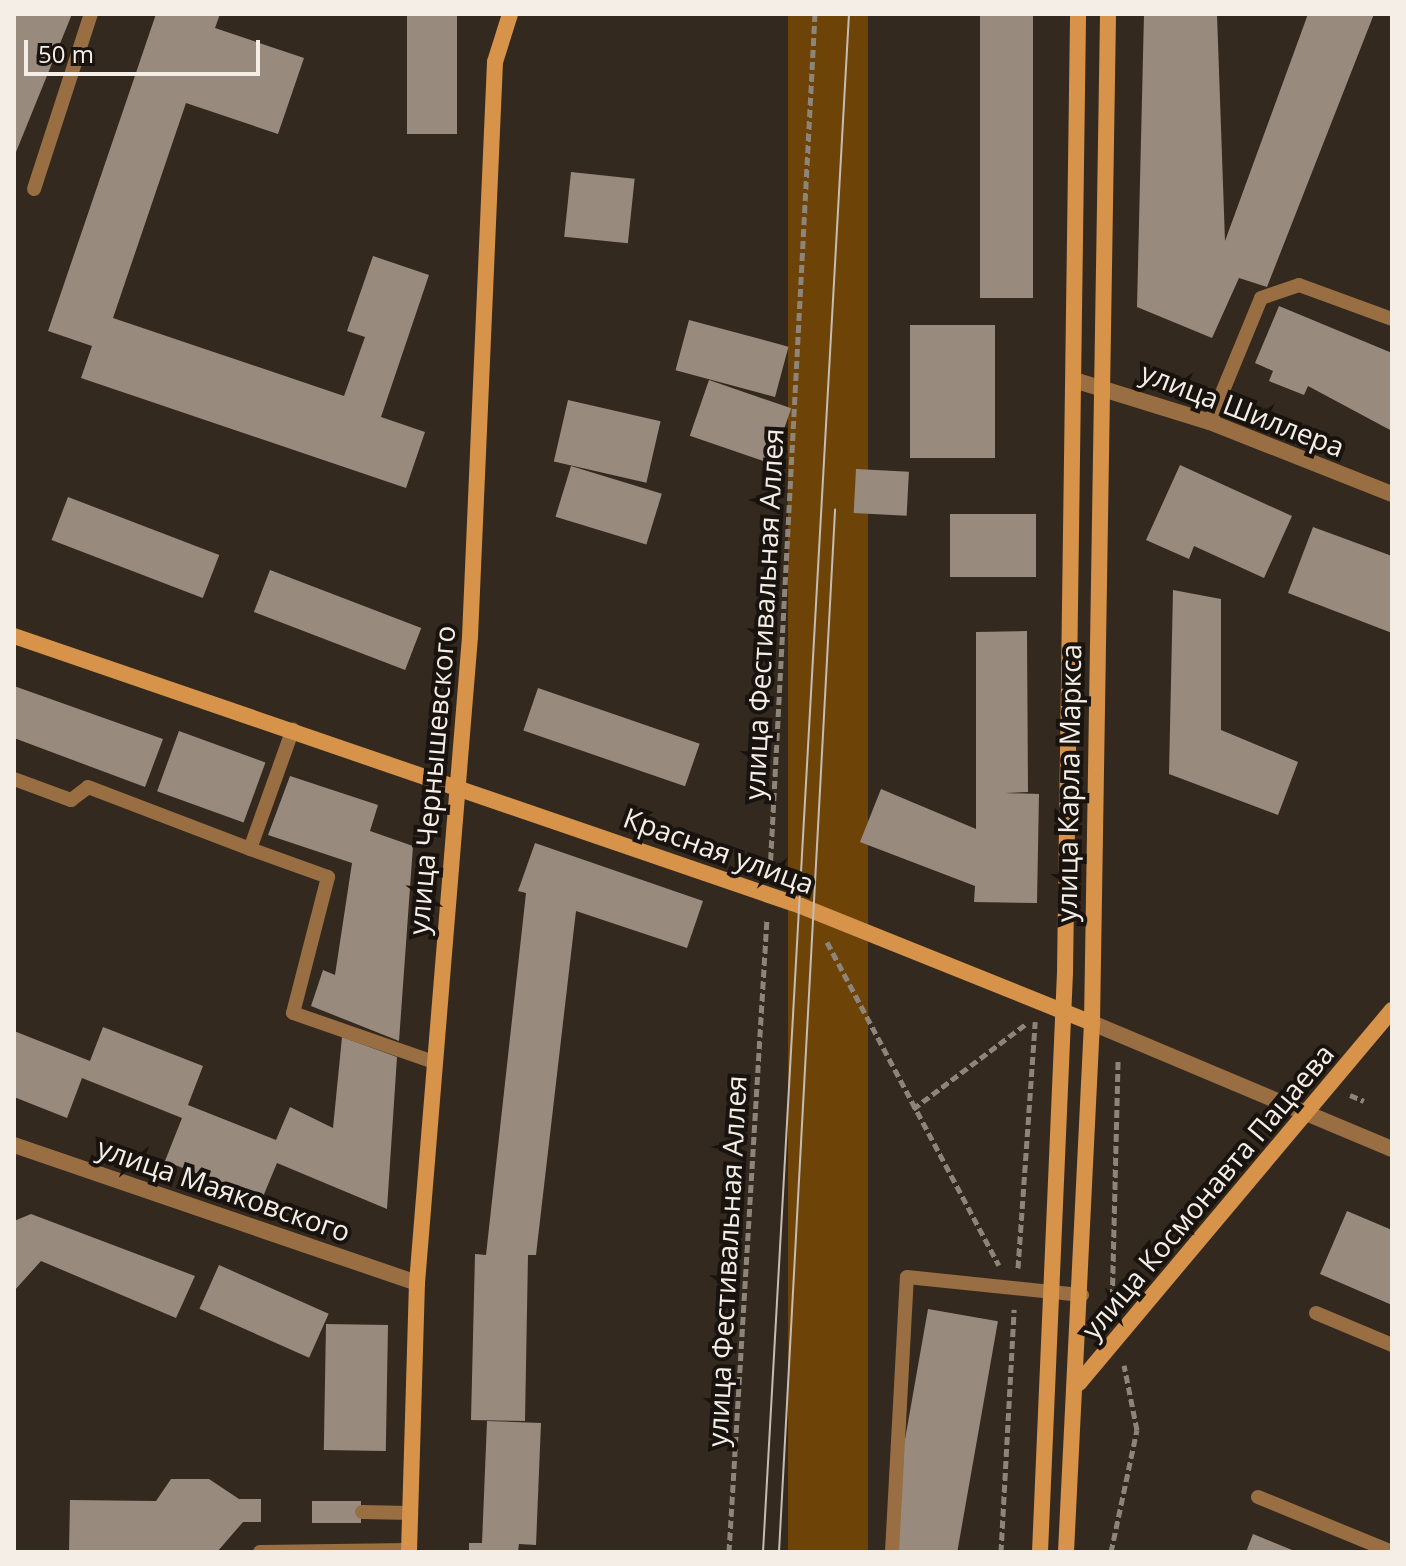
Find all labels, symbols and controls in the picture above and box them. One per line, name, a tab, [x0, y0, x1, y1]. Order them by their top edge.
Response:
scale bar	[28, 24, 264, 74]
text: 50 m	[38, 37, 94, 70]
street label: улица Шиллера	[1136, 355, 1350, 463]
street label: улица Фестивальная Аллея	[736, 427, 790, 801]
street label: улица Чернышевского	[401, 624, 461, 936]
street label: улица Карла Маркса	[1049, 644, 1087, 922]
street label: Красная улица	[619, 800, 819, 900]
street label: улица Космонавта Пацаева	[1074, 1037, 1340, 1345]
street label: улица Фестивальная Аллея	[699, 1074, 753, 1448]
street label: улица Маяковского	[93, 1130, 355, 1248]

